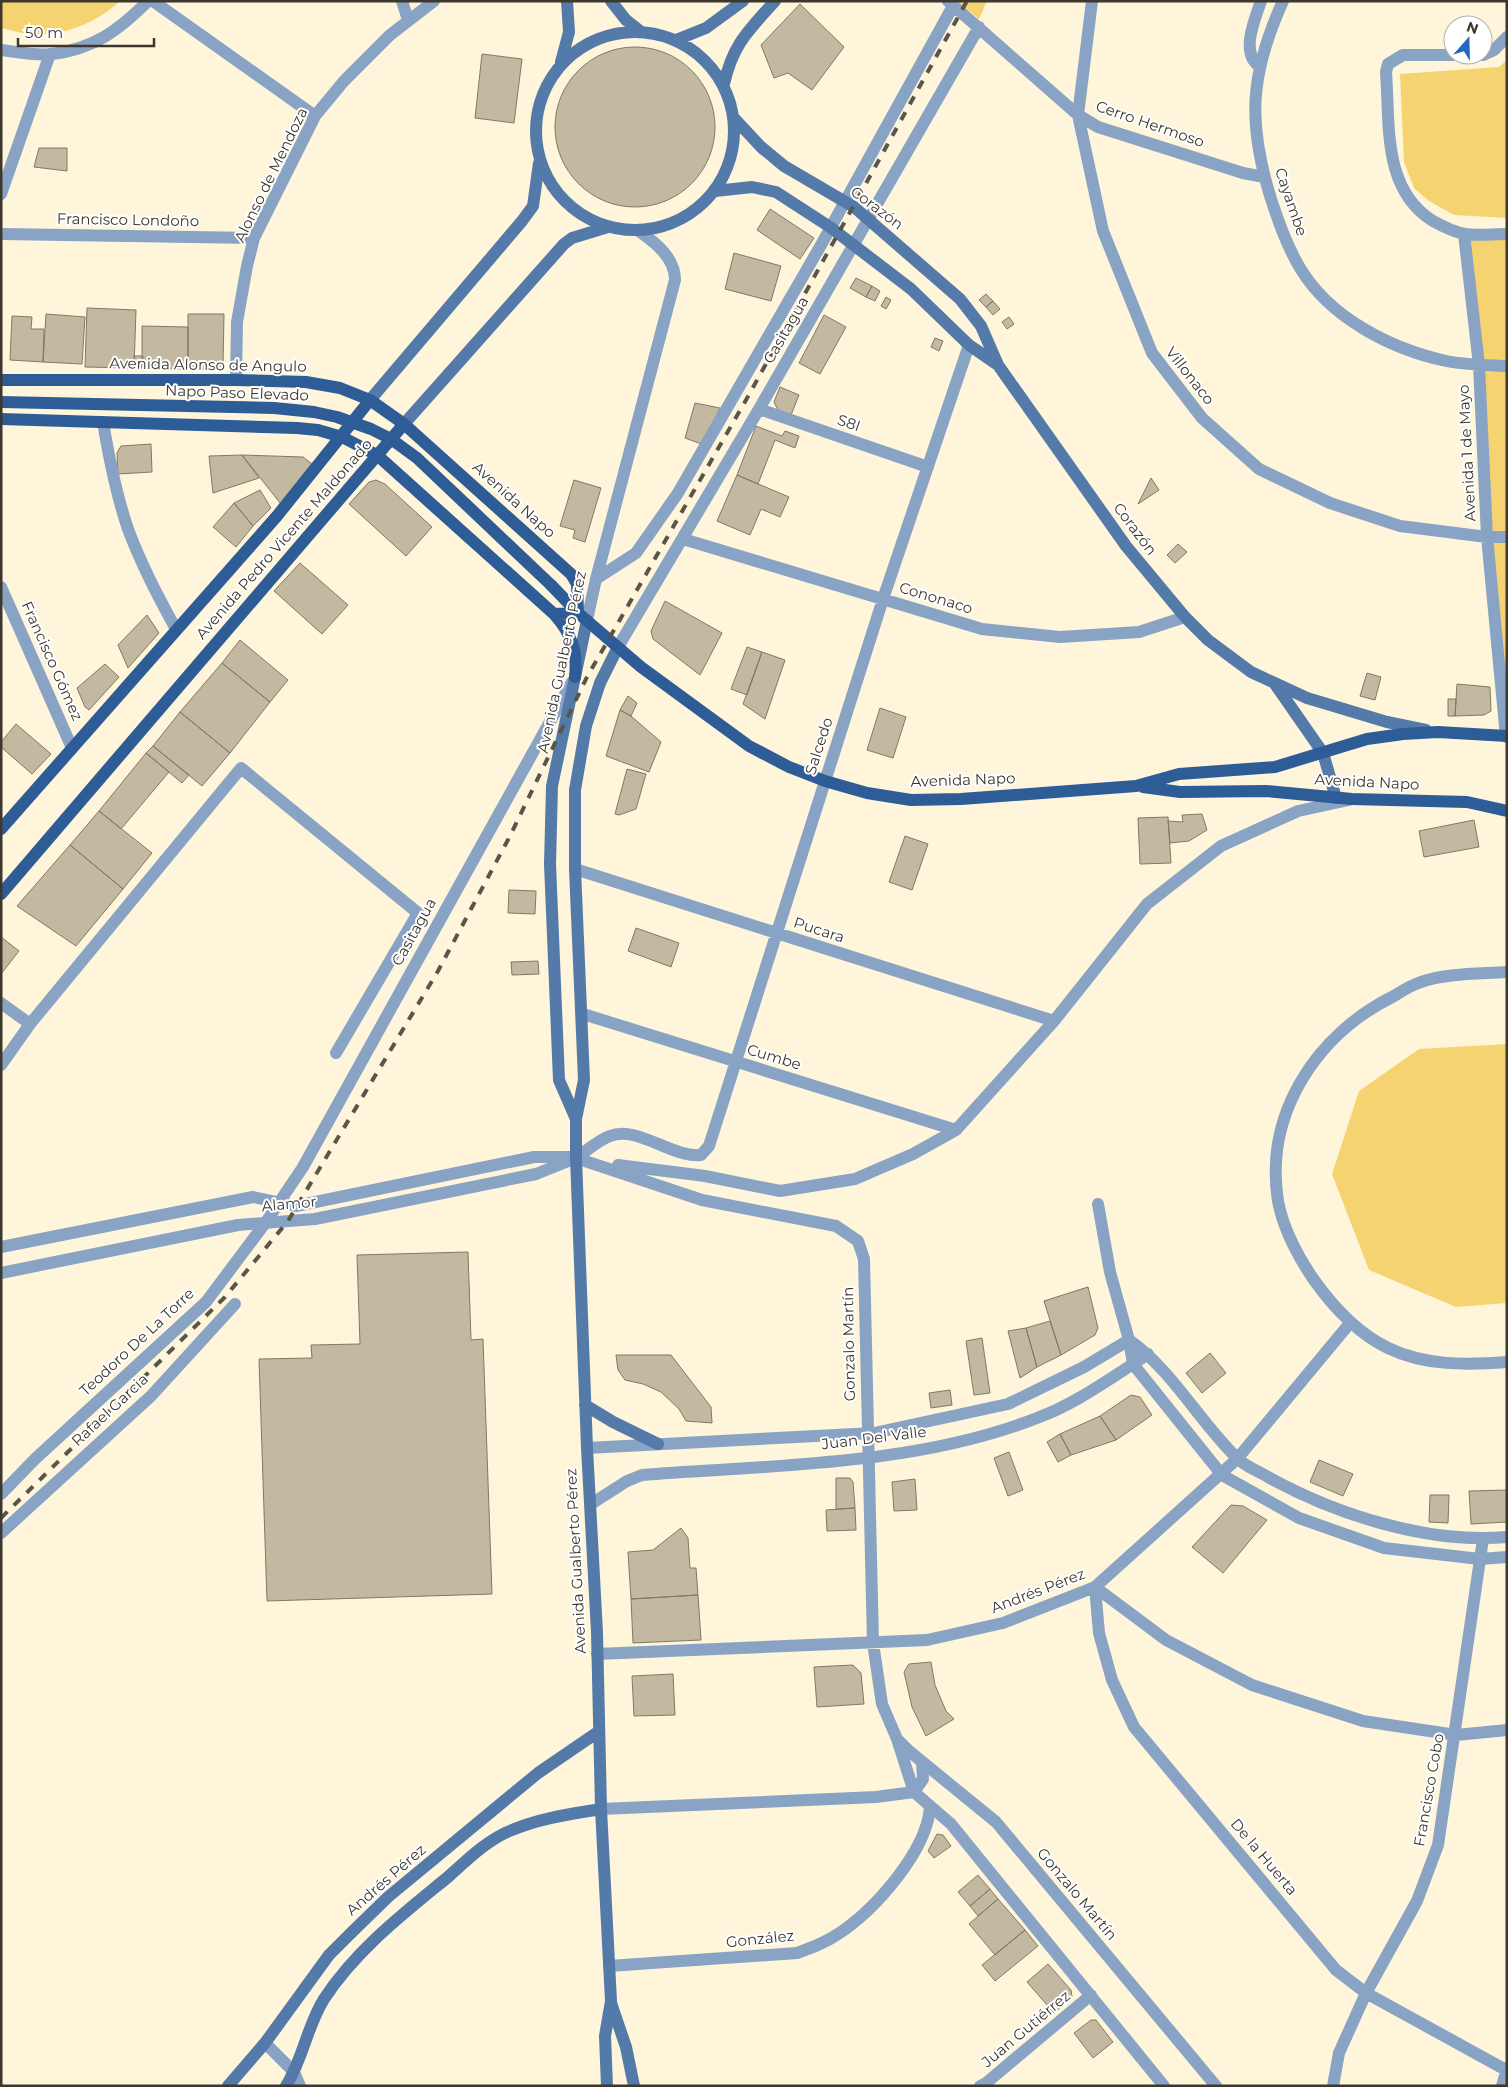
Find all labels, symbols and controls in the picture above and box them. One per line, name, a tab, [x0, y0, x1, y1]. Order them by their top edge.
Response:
scale bar	[18, 15, 154, 47]
north arrow	[1443, 15, 1493, 65]
text: N	[1464, 17, 1481, 38]
text: 50 m	[25, 23, 63, 42]
street label: Cerro Hermoso	[1093, 96, 1207, 151]
street label: Alonso de Mendoza	[230, 104, 311, 245]
street label: Cayambe	[1271, 165, 1312, 238]
street label: Corazón	[847, 182, 907, 234]
street label: Francisco Londoño	[57, 209, 199, 230]
street label: Casitagua	[759, 293, 812, 367]
street label: Villonaco	[1162, 343, 1219, 409]
street label: Avenida Alonso de Angulo	[109, 353, 307, 376]
street label: Napo Paso Elevado	[165, 380, 309, 405]
street label: Avenida 1 de Mayo	[1453, 384, 1480, 522]
street label: S8I	[835, 410, 863, 435]
street label: Avenida Pedro Vicente Maldonado	[191, 435, 376, 643]
street label: Avenida Napo	[469, 457, 560, 542]
street label: Corazón	[1109, 499, 1161, 559]
street label: Avenida Gualberto Pérez	[533, 569, 590, 755]
street label: Cononaco	[897, 577, 975, 618]
street label: Francisco Gómez	[18, 598, 87, 724]
street label: Salcedo	[800, 715, 837, 777]
street label: Avenida Napo	[910, 768, 1016, 791]
street label: Avenida Napo	[1314, 769, 1420, 794]
street label: Casitagua	[387, 895, 440, 969]
street label: Pucara	[791, 912, 847, 947]
street label: Cumbe	[745, 1039, 804, 1074]
street label: Alamor	[261, 1192, 317, 1215]
street label: Teodoro De La Torre	[75, 1284, 198, 1400]
street label: Gonzalo Martín	[838, 1286, 859, 1402]
street label: Rafael Garcia	[67, 1369, 152, 1450]
street label: Juan Del Valle	[819, 1422, 927, 1453]
street label: Avenida Gualberto Pérez	[561, 1467, 590, 1654]
street label: Andrés Pérez	[988, 1564, 1088, 1617]
street label: Francisco Cobo	[1409, 1732, 1448, 1848]
street label: De la Huerta	[1227, 1814, 1302, 1899]
street label: Andrés Pérez	[342, 1840, 430, 1919]
street label: Gonzalo Martín	[1033, 1844, 1122, 1944]
street label: González	[725, 1925, 795, 1952]
street label: Juan Gutiérrez	[977, 1986, 1074, 2072]

